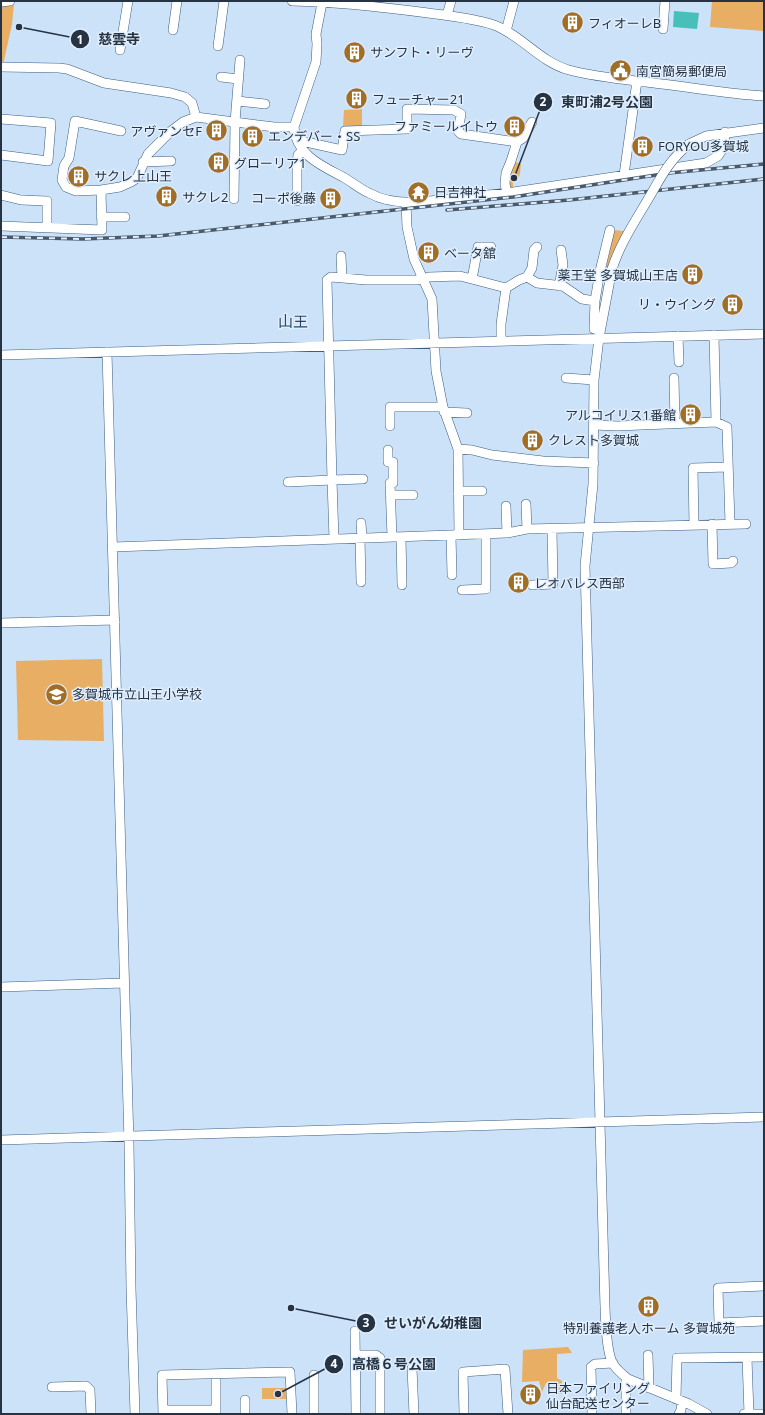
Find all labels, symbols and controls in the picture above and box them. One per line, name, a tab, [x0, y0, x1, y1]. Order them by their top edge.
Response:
building icon: フィオーレB	[559, 10, 585, 36]
place label: フィオーレB	[588, 14, 661, 32]
callout: 慈雲寺	[70, 26, 148, 52]
text: 慈雲寺	[98, 29, 140, 48]
text: 1	[77, 31, 83, 48]
building icon: サンフト・リーヴ	[342, 39, 368, 65]
place label: サンフト・リーヴ	[370, 43, 474, 61]
public building icon: 南宮簡易郵便局	[607, 58, 633, 84]
place label: 南宮簡易郵便局	[636, 62, 727, 80]
building icon: フューチャー21	[344, 86, 370, 112]
callout: 東町浦2号公園	[533, 89, 661, 115]
place label: フューチャー21	[372, 90, 465, 108]
text: 東町浦2号公園	[561, 92, 653, 111]
text: 2	[540, 93, 547, 110]
building icon: ファミールイトウ	[501, 113, 527, 139]
place label: ファミールイトウ	[394, 117, 498, 135]
building icon: アヴァンセF	[204, 118, 230, 144]
place label: アヴァンセF	[130, 122, 202, 140]
building icon: エンデバー・SS	[240, 123, 266, 149]
place label: エンデバー・SS	[268, 127, 360, 145]
building icon: FORYOU多賀城	[630, 133, 656, 159]
place label: FORYOU多賀城	[658, 137, 749, 155]
building icon: グローリア1	[205, 150, 231, 176]
place label: グローリア1	[234, 154, 306, 172]
building icon: サクレ上山王	[66, 163, 92, 189]
place label: サクレ上山王	[94, 167, 172, 185]
temple icon: 日吉神社	[406, 179, 432, 205]
place label: 日吉神社	[434, 183, 486, 201]
building icon: サクレ2	[153, 184, 179, 210]
building icon: コーポ後藤	[318, 185, 344, 211]
place label: サクレ2	[182, 188, 228, 206]
place label: コーポ後藤	[251, 189, 316, 207]
building icon: ベータ舘	[416, 240, 442, 266]
place label: ベータ舘	[444, 244, 496, 262]
building icon: 薬王堂 多賀城山王店	[680, 262, 706, 288]
place label: 薬王堂 多賀城山王店	[558, 266, 678, 284]
building icon: リ・ウイング	[719, 291, 745, 317]
place label: リ・ウイング	[638, 295, 716, 313]
district label: 山王	[278, 311, 308, 331]
building icon: アルコイリス1番館	[678, 402, 704, 428]
place label: アルコイリス1番館	[565, 406, 676, 424]
building icon: クレスト多賀城	[520, 427, 546, 453]
place label: クレスト多賀城	[548, 431, 639, 449]
building icon: レオパレス西部	[505, 570, 531, 596]
place label: レオパレス西部	[534, 574, 625, 592]
school or university icon: 多賀城市立山王小学校	[43, 681, 69, 707]
place label: 多賀城市立山王小学校	[72, 685, 202, 703]
building icon: 特別養護老人ホーム 多賀城苑	[636, 1293, 662, 1319]
callout: せいがん幼稚園	[356, 1310, 490, 1336]
text: せいがん幼稚園	[384, 1313, 482, 1332]
text: 3	[363, 1314, 370, 1331]
place label: 特別養護老人ホーム 多賀城苑	[563, 1319, 735, 1337]
callout: 高橋６号公園	[324, 1351, 444, 1377]
text: 高橋６号公園	[352, 1354, 436, 1373]
text: 4	[331, 1355, 338, 1372]
place label: 日本ファイリング 仙台配送センター	[546, 1379, 650, 1412]
building icon: 日本ファイリング 仙台配送センター	[518, 1382, 544, 1408]

